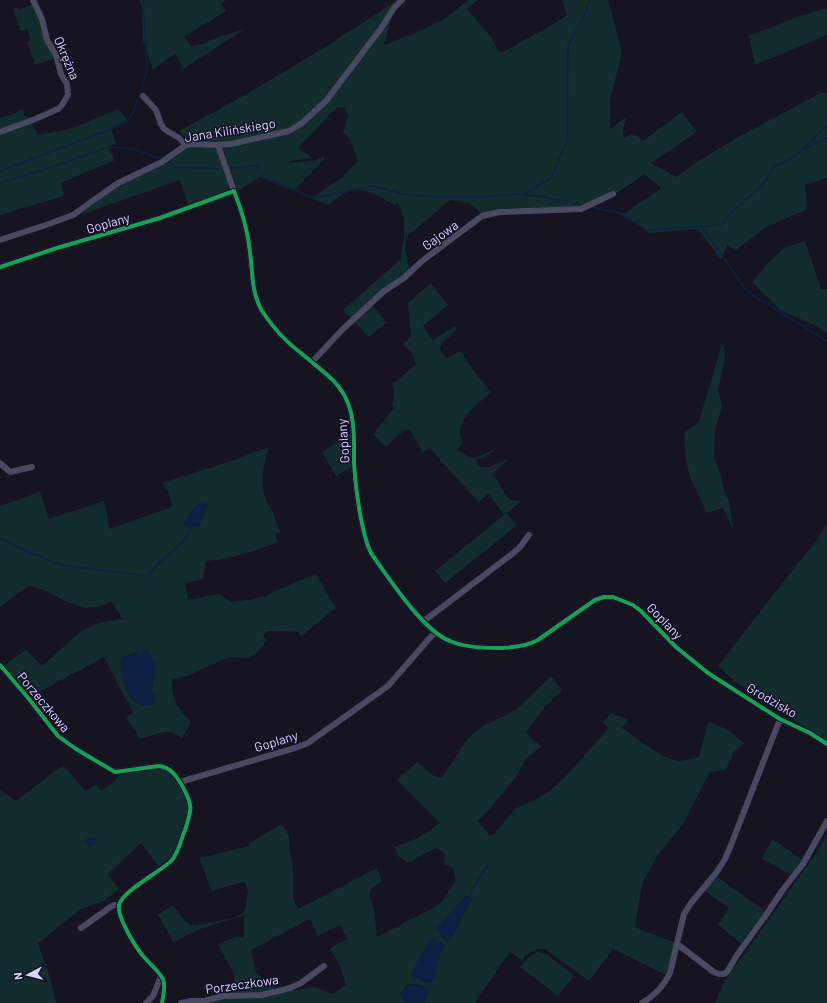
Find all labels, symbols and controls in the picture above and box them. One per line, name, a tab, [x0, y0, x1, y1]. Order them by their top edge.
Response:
street label: Okrężna	[51, 34, 83, 82]
street label: Jana Kilińskiego	[183, 115, 277, 145]
street label: Goplany	[84, 209, 132, 237]
street label: Gajowa	[419, 217, 461, 253]
street label: Goplany	[333, 418, 353, 464]
street label: Goplany	[644, 599, 686, 643]
street label: Porzeczkowa	[14, 669, 74, 735]
street label: Grodzisko	[744, 679, 800, 721]
street label: Goplany	[252, 727, 300, 755]
north arrow	[8, 955, 48, 995]
street label: Porzeczkowa	[204, 971, 280, 997]
text: N	[11, 972, 24, 981]

